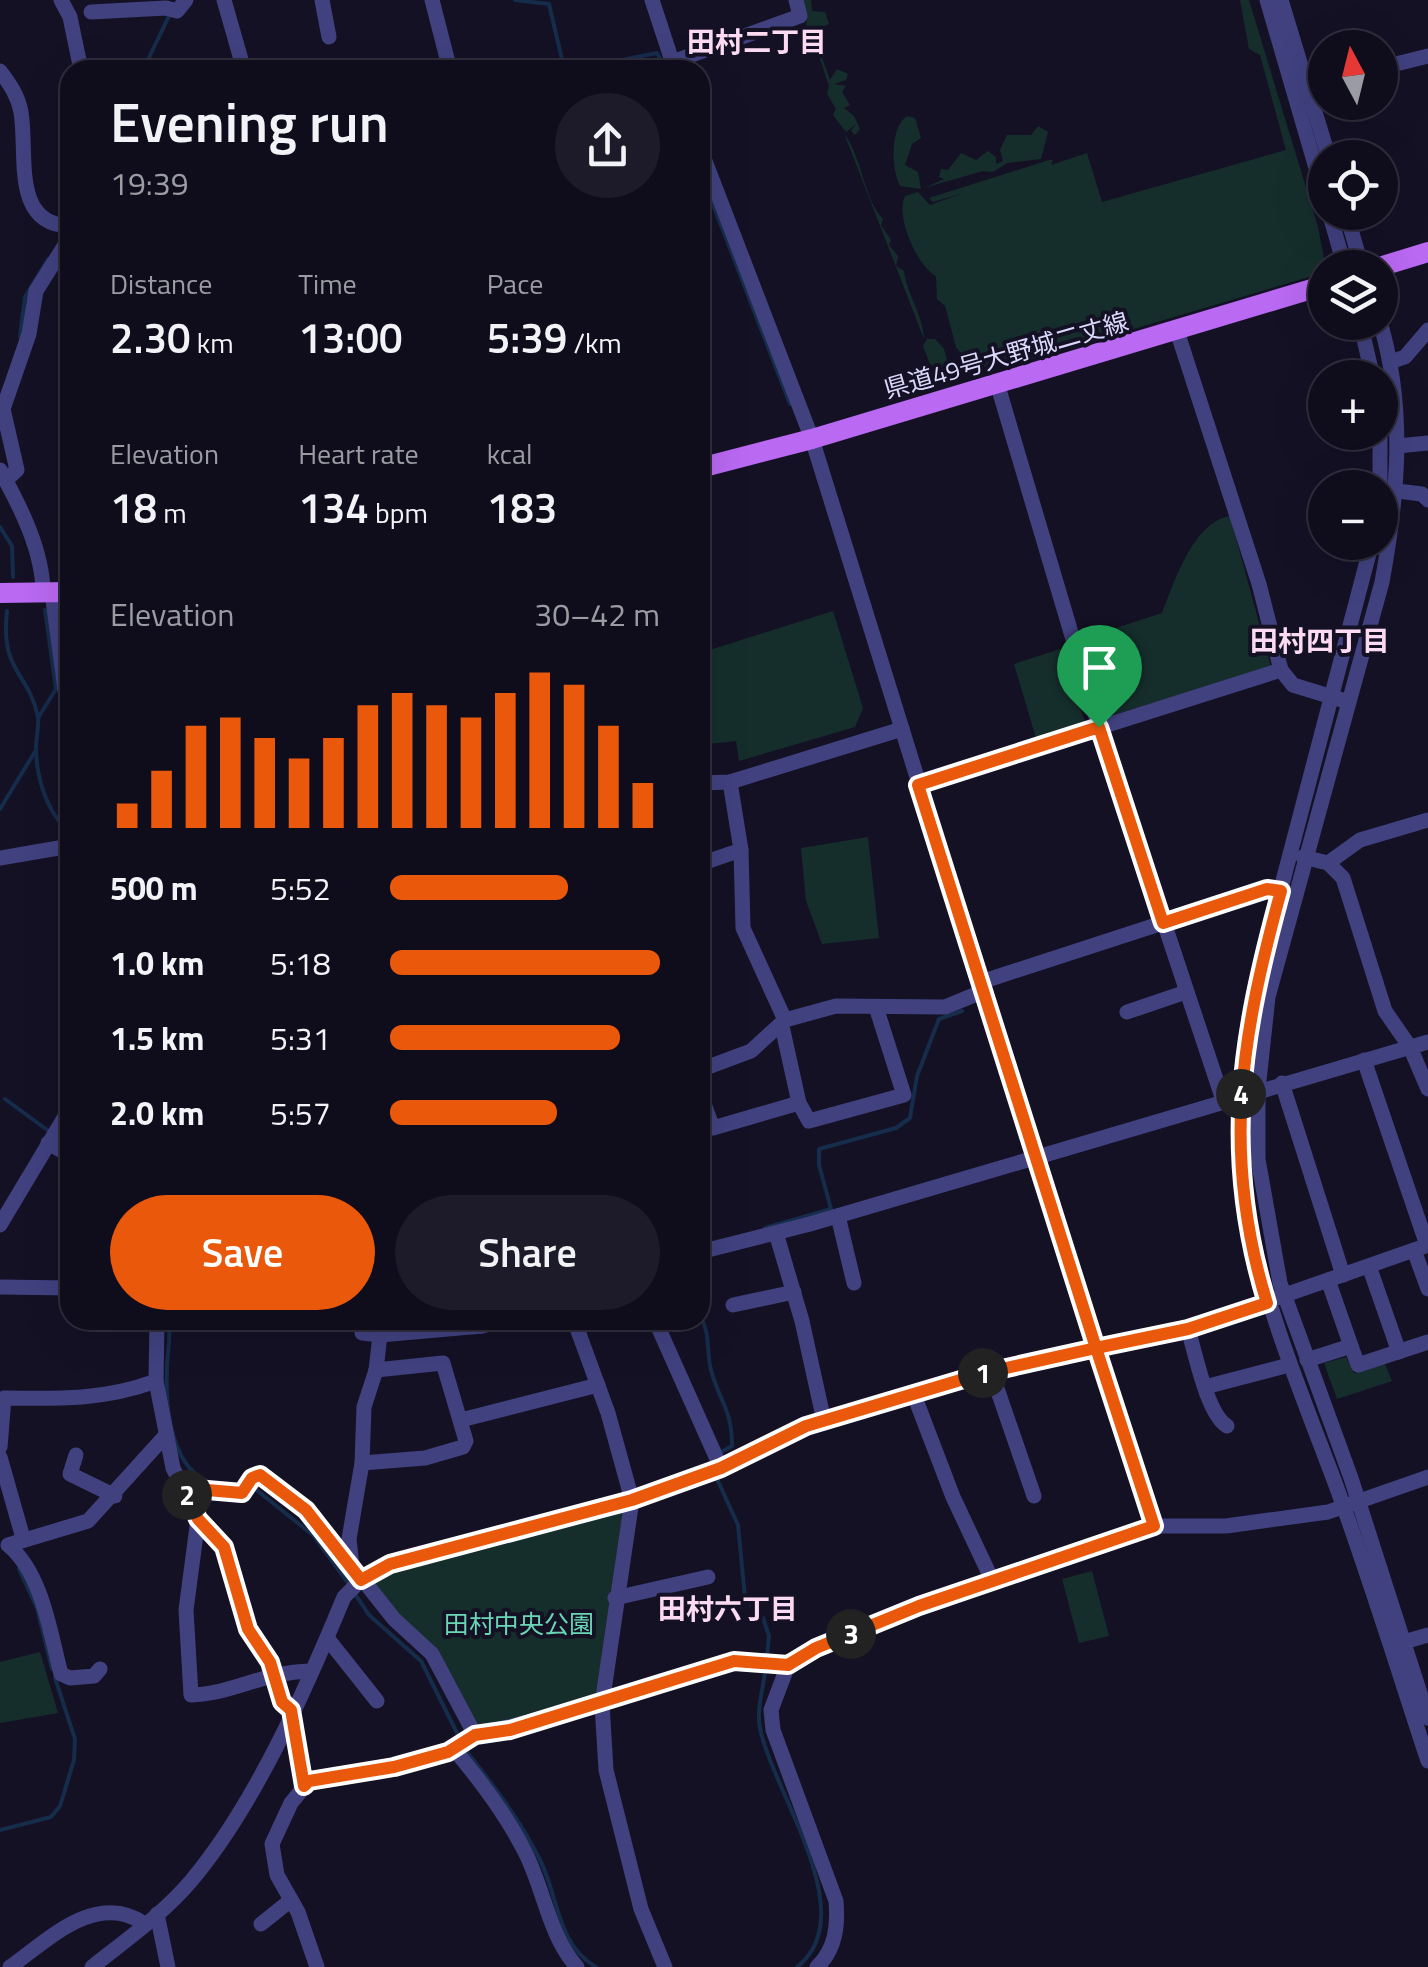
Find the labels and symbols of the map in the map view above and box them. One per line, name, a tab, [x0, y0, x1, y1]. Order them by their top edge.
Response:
district label: 田村二丁目	[687, 20, 827, 63]
north arrow	[1308, 30, 1398, 120]
street label: 県道49号大野城二丈線	[879, 302, 1133, 408]
district label: 田村四丁目	[1250, 619, 1390, 662]
pin	[1057, 625, 1142, 728]
pin: 4	[1216, 1069, 1266, 1119]
pin: 1	[958, 1348, 1008, 1398]
pin: 2	[162, 1470, 212, 1520]
district label: 田村六丁目	[658, 1587, 798, 1630]
park label: 田村中央公園	[444, 1605, 594, 1643]
pin: 3	[826, 1609, 876, 1659]

